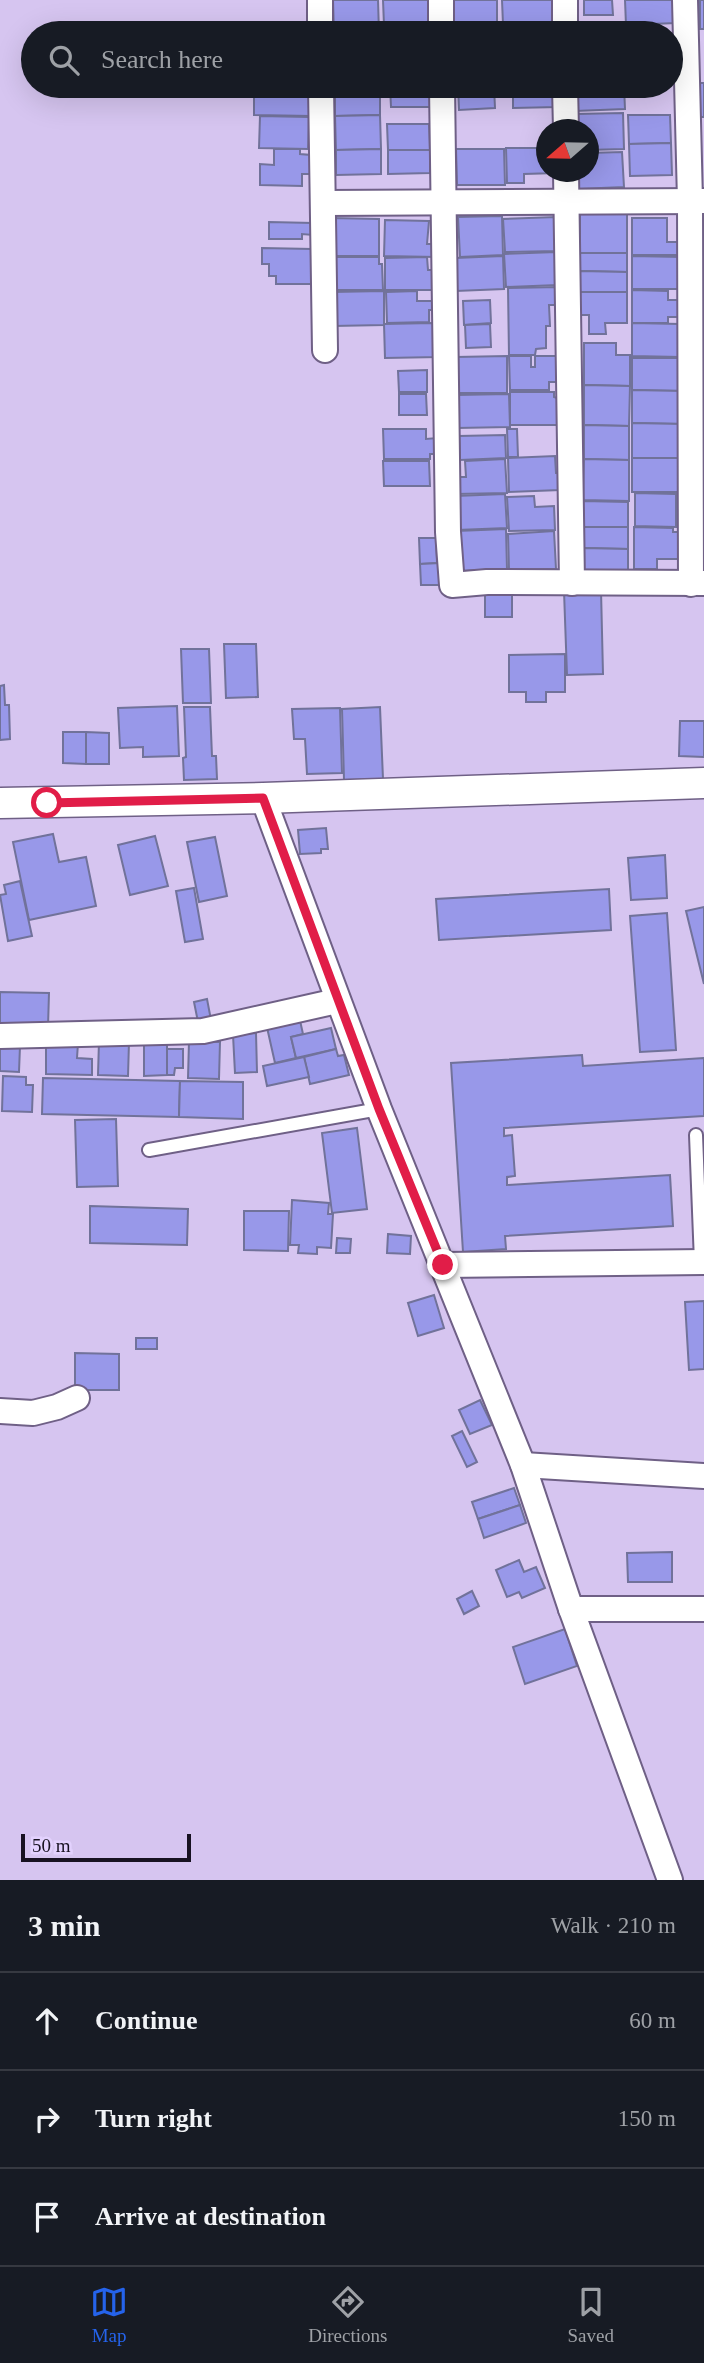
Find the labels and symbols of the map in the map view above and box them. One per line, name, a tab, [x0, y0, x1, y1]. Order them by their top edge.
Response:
north arrow	[536, 119, 599, 182]
route start	[31, 787, 62, 818]
route end	[427, 1249, 458, 1280]
scale bar	[21, 1831, 191, 1863]

